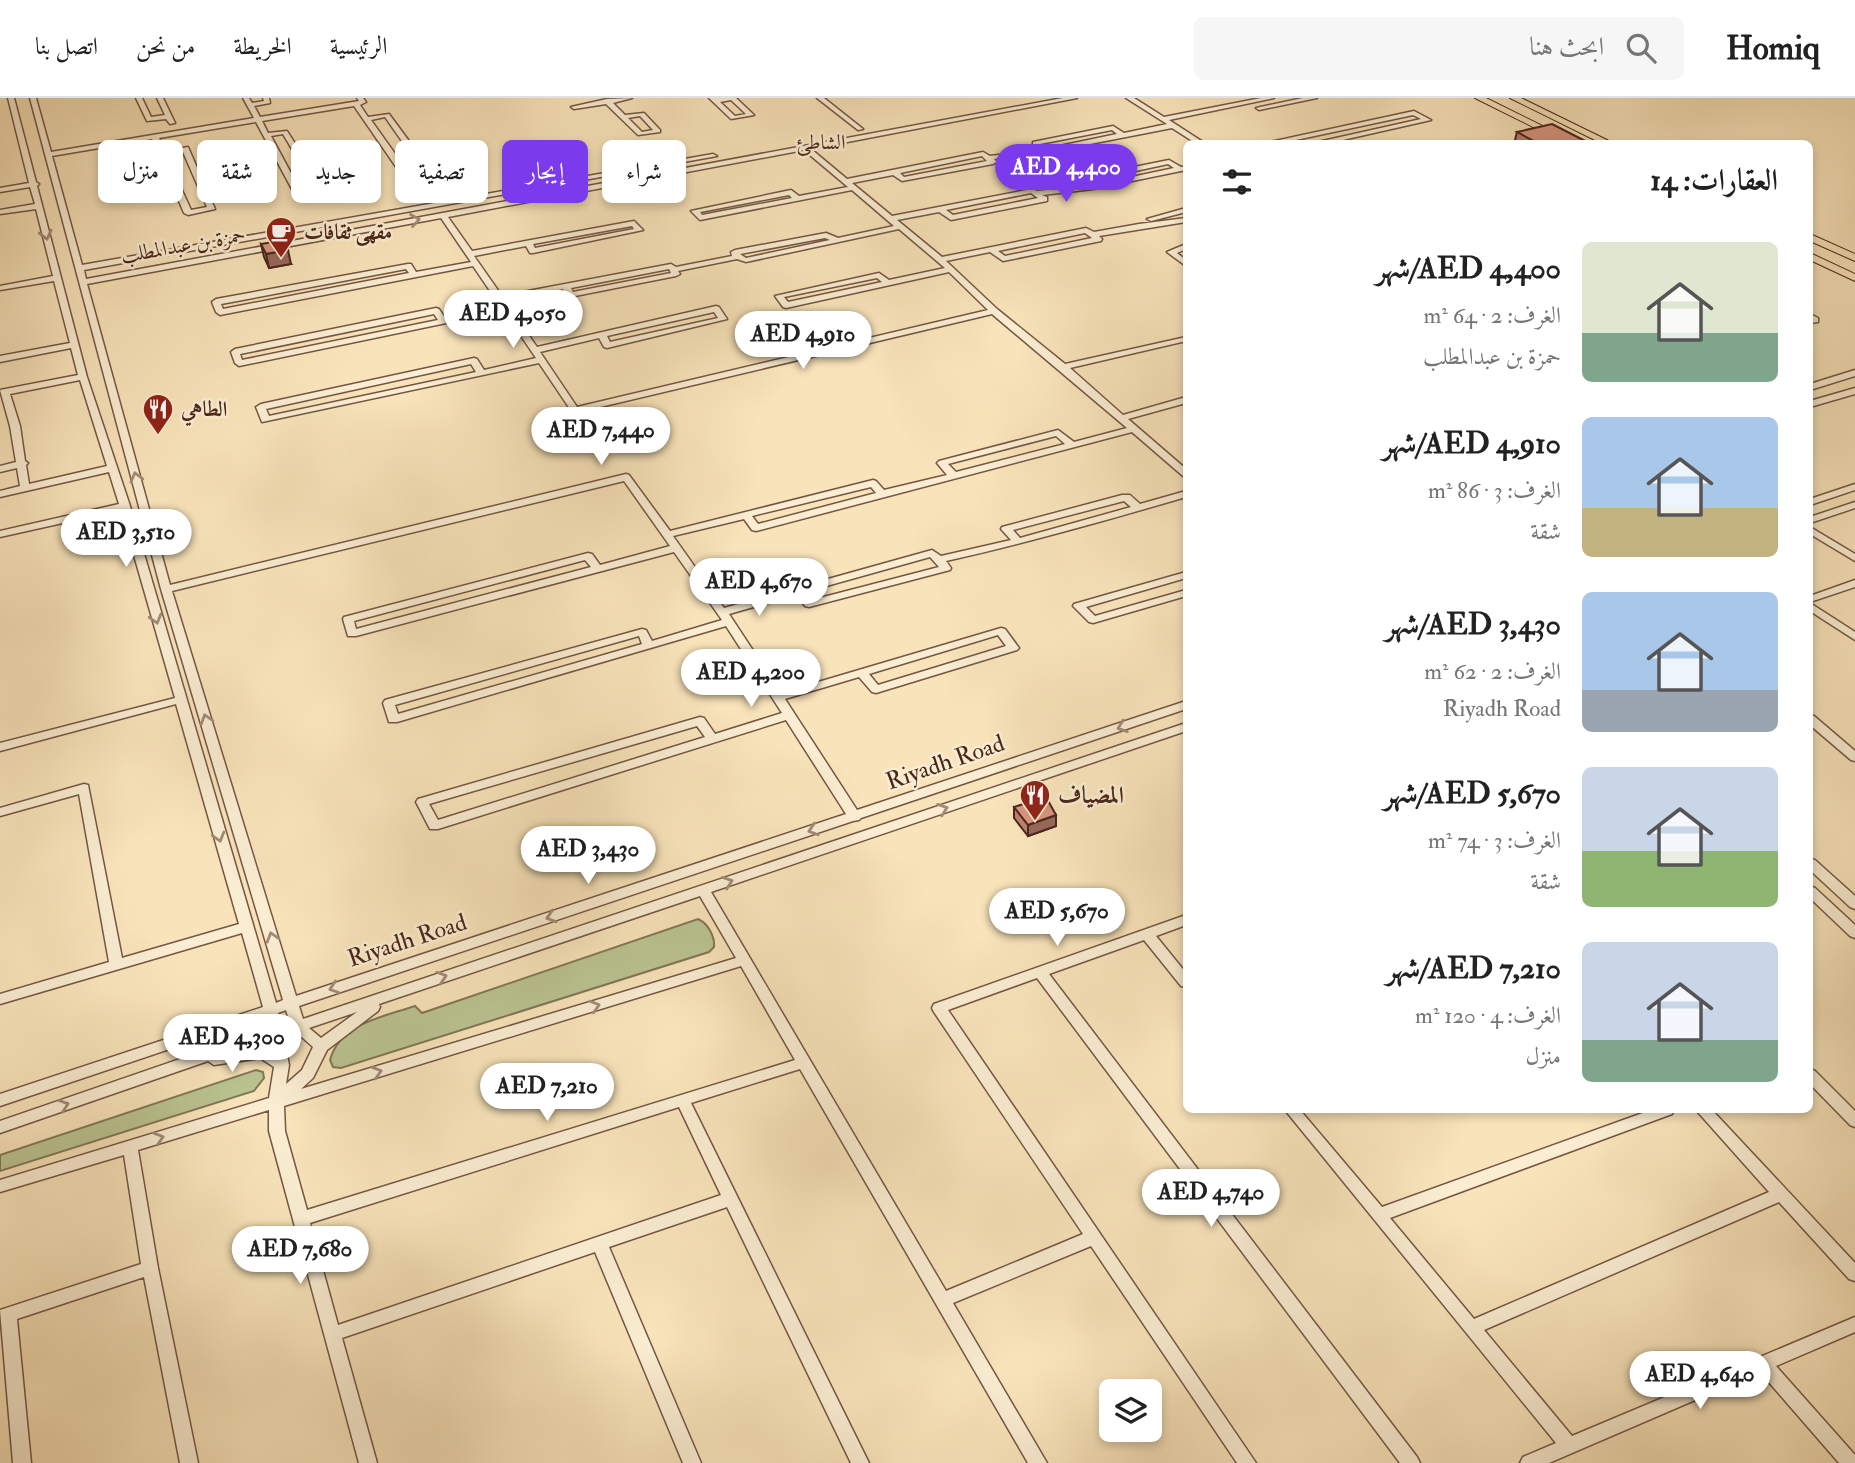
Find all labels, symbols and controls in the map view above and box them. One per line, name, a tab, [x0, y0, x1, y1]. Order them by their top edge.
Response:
search box	[1194, 17, 1684, 80]
text: Homiq	[1726, 28, 1820, 69]
icon: search	[1622, 29, 1660, 67]
text: اتصل بنا	[35, 31, 98, 62]
text: من نحن	[136, 31, 195, 62]
text: الخريطة	[233, 31, 292, 62]
text: الرئيسية	[330, 31, 387, 62]
text: ابحث هنا	[1529, 31, 1604, 63]
district label: الشاطئ	[796, 129, 846, 156]
chip: منزل	[98, 140, 183, 203]
chip: شقة	[197, 140, 277, 203]
chip: جديد	[291, 140, 381, 203]
chip: تصفية	[395, 140, 488, 203]
chip: إيجار	[502, 140, 588, 203]
chip: شراء	[602, 140, 686, 203]
pin: AED 4,400	[986, 144, 1146, 204]
text: AED 4,400	[1011, 152, 1121, 181]
text: العقارات: 14	[1650, 162, 1778, 199]
icon: filters	[1218, 163, 1256, 201]
one-way arrow	[409, 213, 421, 228]
cafe icon: مقهى ثقافات	[264, 215, 298, 259]
place label: مقهى ثقافات	[304, 219, 392, 246]
street label: حمزة بن عبدالمطلب	[119, 221, 248, 270]
one-way arrow	[38, 229, 52, 241]
text: AED 4,400/شهر	[1376, 250, 1561, 287]
icon: home	[1638, 270, 1722, 354]
pin: AED 4,050	[433, 290, 593, 350]
text: AED 4,050	[460, 298, 566, 327]
text: الغرف: 2 · 64 m²	[1423, 301, 1561, 330]
pin: AED 4,910	[723, 312, 883, 371]
text: AED 4,910	[751, 319, 855, 348]
text: حمزة بن عبدالمطلب	[1423, 342, 1561, 371]
restaurant icon: الطاهي	[141, 392, 175, 436]
place label: الطاهي	[180, 396, 227, 427]
pin: AED 7,440	[521, 408, 681, 467]
text: AED 7,440	[547, 415, 655, 444]
text: AED 4,910/شهر	[1382, 425, 1561, 462]
icon: home	[1638, 445, 1722, 529]
one-way arrow	[130, 472, 144, 484]
text: الغرف: 3 · 86 m²	[1428, 476, 1561, 505]
pin: AED 3,510	[46, 510, 206, 569]
text: AED 3,510	[77, 517, 175, 546]
text: شقة	[1531, 517, 1561, 546]
pin: AED 4,670	[679, 559, 839, 618]
text: AED 4,670	[706, 566, 812, 595]
text: AED 3,430/شهر	[1385, 606, 1561, 643]
one-way arrow	[148, 612, 162, 624]
icon: home	[1638, 620, 1722, 704]
pin: AED 4,200	[671, 650, 831, 709]
text: AED 4,200	[697, 657, 805, 686]
text: الغرف: 2 · 62 m²	[1424, 657, 1561, 686]
text: Riyadh Road	[1443, 694, 1561, 723]
one-way arrow	[199, 714, 214, 726]
one-way arrow	[1116, 719, 1128, 733]
street label: Riyadh Road	[882, 728, 1009, 797]
text: AED 5,670/شهر	[1383, 775, 1561, 812]
restaurant icon: المضياف	[1018, 778, 1052, 822]
place label: المضياف	[1058, 780, 1124, 811]
icon: home	[1638, 795, 1722, 879]
one-way arrow	[937, 803, 949, 817]
one-way arrow	[808, 822, 820, 837]
pin: AED 3,430	[508, 826, 668, 886]
text: الغرف: 3 · 74 m²	[1428, 826, 1561, 855]
one-way arrow	[211, 831, 226, 843]
text: AED 3,430	[537, 834, 639, 863]
text: شقة	[1531, 867, 1561, 896]
one-way arrow	[721, 876, 733, 890]
pin: AED 5,670	[977, 888, 1137, 948]
text: AED 5,670	[1005, 896, 1109, 925]
street label: Riyadh Road	[344, 907, 471, 974]
one-way arrow	[545, 909, 557, 923]
one-way arrow	[266, 931, 281, 943]
text: AED 7,210/شهر	[1386, 950, 1561, 987]
icon: home	[1638, 970, 1722, 1054]
one-way arrow	[436, 971, 448, 985]
one-way arrow	[329, 980, 341, 994]
one-way arrow	[588, 999, 600, 1014]
text: الغرف: 4 · 120 m²	[1415, 1001, 1561, 1030]
pin: AED 4,300	[152, 1014, 312, 1074]
text: AED 4,300	[179, 1022, 285, 1051]
text: منزل	[1526, 1042, 1561, 1071]
pin: AED 7,210	[467, 1063, 627, 1123]
one-way arrow	[371, 1065, 383, 1080]
text: AED 7,210	[496, 1071, 598, 1100]
one-way arrow	[58, 1099, 70, 1113]
one-way arrow	[153, 1131, 165, 1146]
pin: AED 4,740	[1131, 1170, 1291, 1229]
text: AED 4,740	[1158, 1177, 1264, 1206]
pin: AED 7,680	[220, 1226, 380, 1286]
text: AED 7,680	[248, 1234, 352, 1263]
pin: AED 4,640	[1620, 1352, 1780, 1411]
text: AED 4,640	[1646, 1359, 1754, 1388]
map controls	[1099, 1379, 1162, 1442]
button: layers	[1099, 1379, 1162, 1442]

